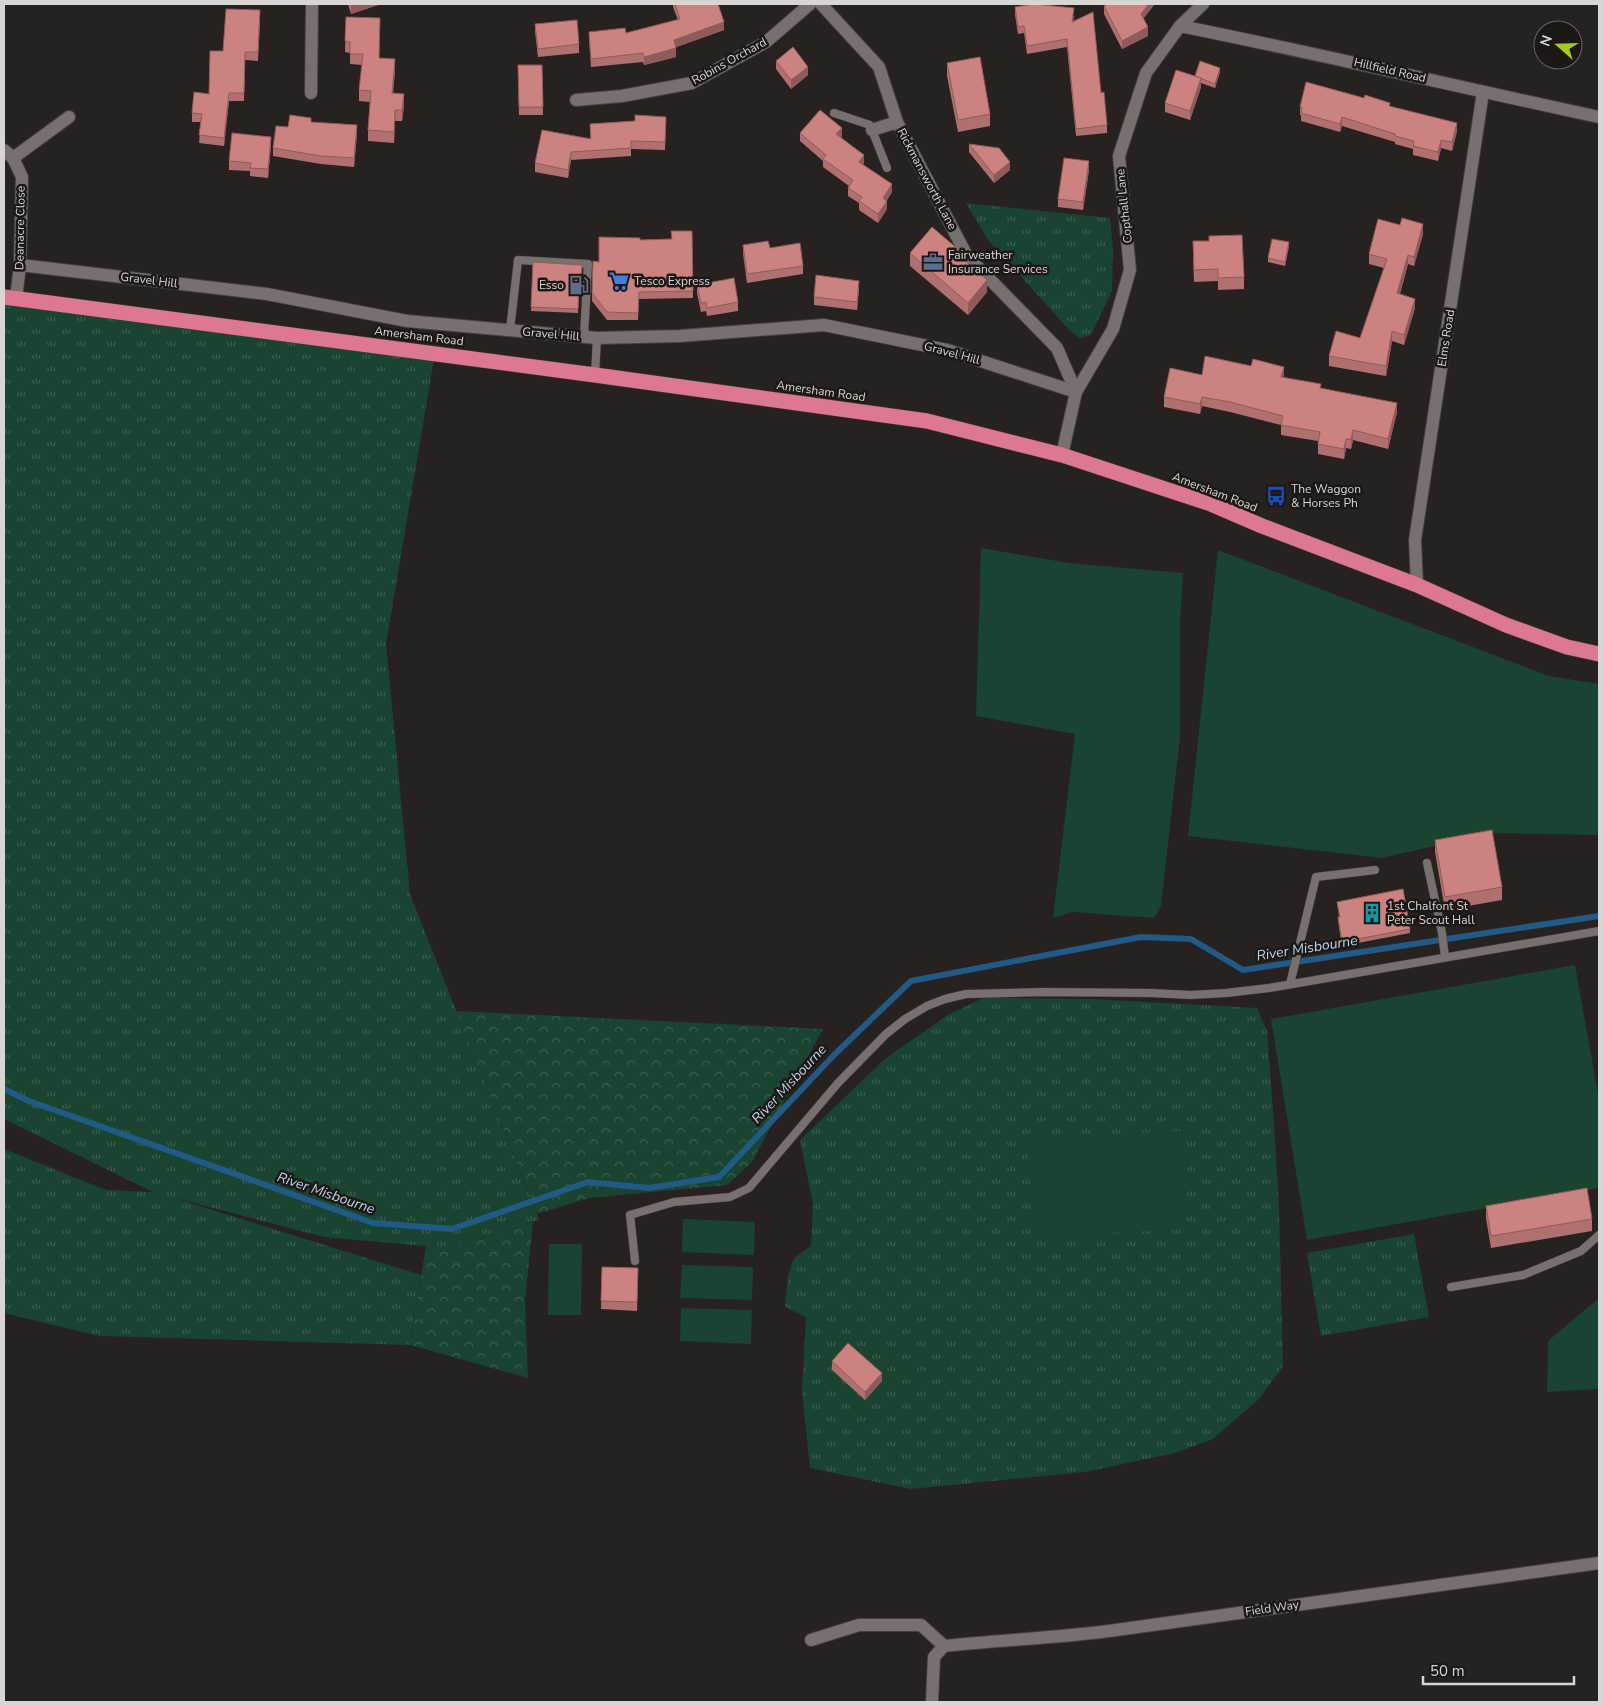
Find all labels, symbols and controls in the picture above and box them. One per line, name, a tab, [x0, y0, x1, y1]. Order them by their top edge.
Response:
north arrow	[1533, 20, 1583, 70]
text: N	[1536, 33, 1557, 49]
street label: Robins Orchard	[689, 34, 769, 88]
street label: Hillfield Road	[1352, 54, 1428, 86]
street label: Rickmansworth Lane	[893, 125, 961, 233]
street label: Copthall Lane	[1112, 168, 1136, 244]
street label: Deanacre Close	[11, 186, 29, 270]
place label: Fairweather Insurance Services	[948, 247, 1048, 277]
office icon: Fairweather Insurance Services	[922, 251, 944, 273]
street label: Gravel Hill	[120, 269, 179, 291]
supermarket icon: Tesco Express	[608, 270, 630, 292]
place label: Tesco Express	[634, 273, 710, 289]
fuel station icon: Esso	[568, 274, 590, 296]
place label: Esso	[539, 277, 564, 293]
street label: Elms Road	[1434, 308, 1458, 368]
street label: Amersham Road	[373, 323, 465, 349]
street label: Gravel Hill	[522, 324, 581, 345]
street label: Gravel Hill	[922, 338, 982, 368]
street label: Amersham Road	[775, 377, 867, 405]
street label: Amersham Road	[1170, 468, 1260, 516]
place label: The Waggon & Horses Ph	[1291, 481, 1361, 511]
bus stop icon: The Waggon & Horses Ph	[1265, 485, 1287, 507]
place label: 1st Chalfont St Peter Scout Hall	[1387, 898, 1475, 928]
building icon: 1st Chalfont St Peter Scout Hall	[1361, 902, 1383, 924]
water label: River Misbourne	[1255, 931, 1359, 965]
water label: River Misbourne	[747, 1040, 831, 1128]
water label: River Misbourne	[275, 1167, 378, 1219]
street label: Field Way	[1244, 1596, 1301, 1620]
scale bar	[1423, 1654, 1574, 1686]
text: 50 m	[1430, 1661, 1465, 1681]

